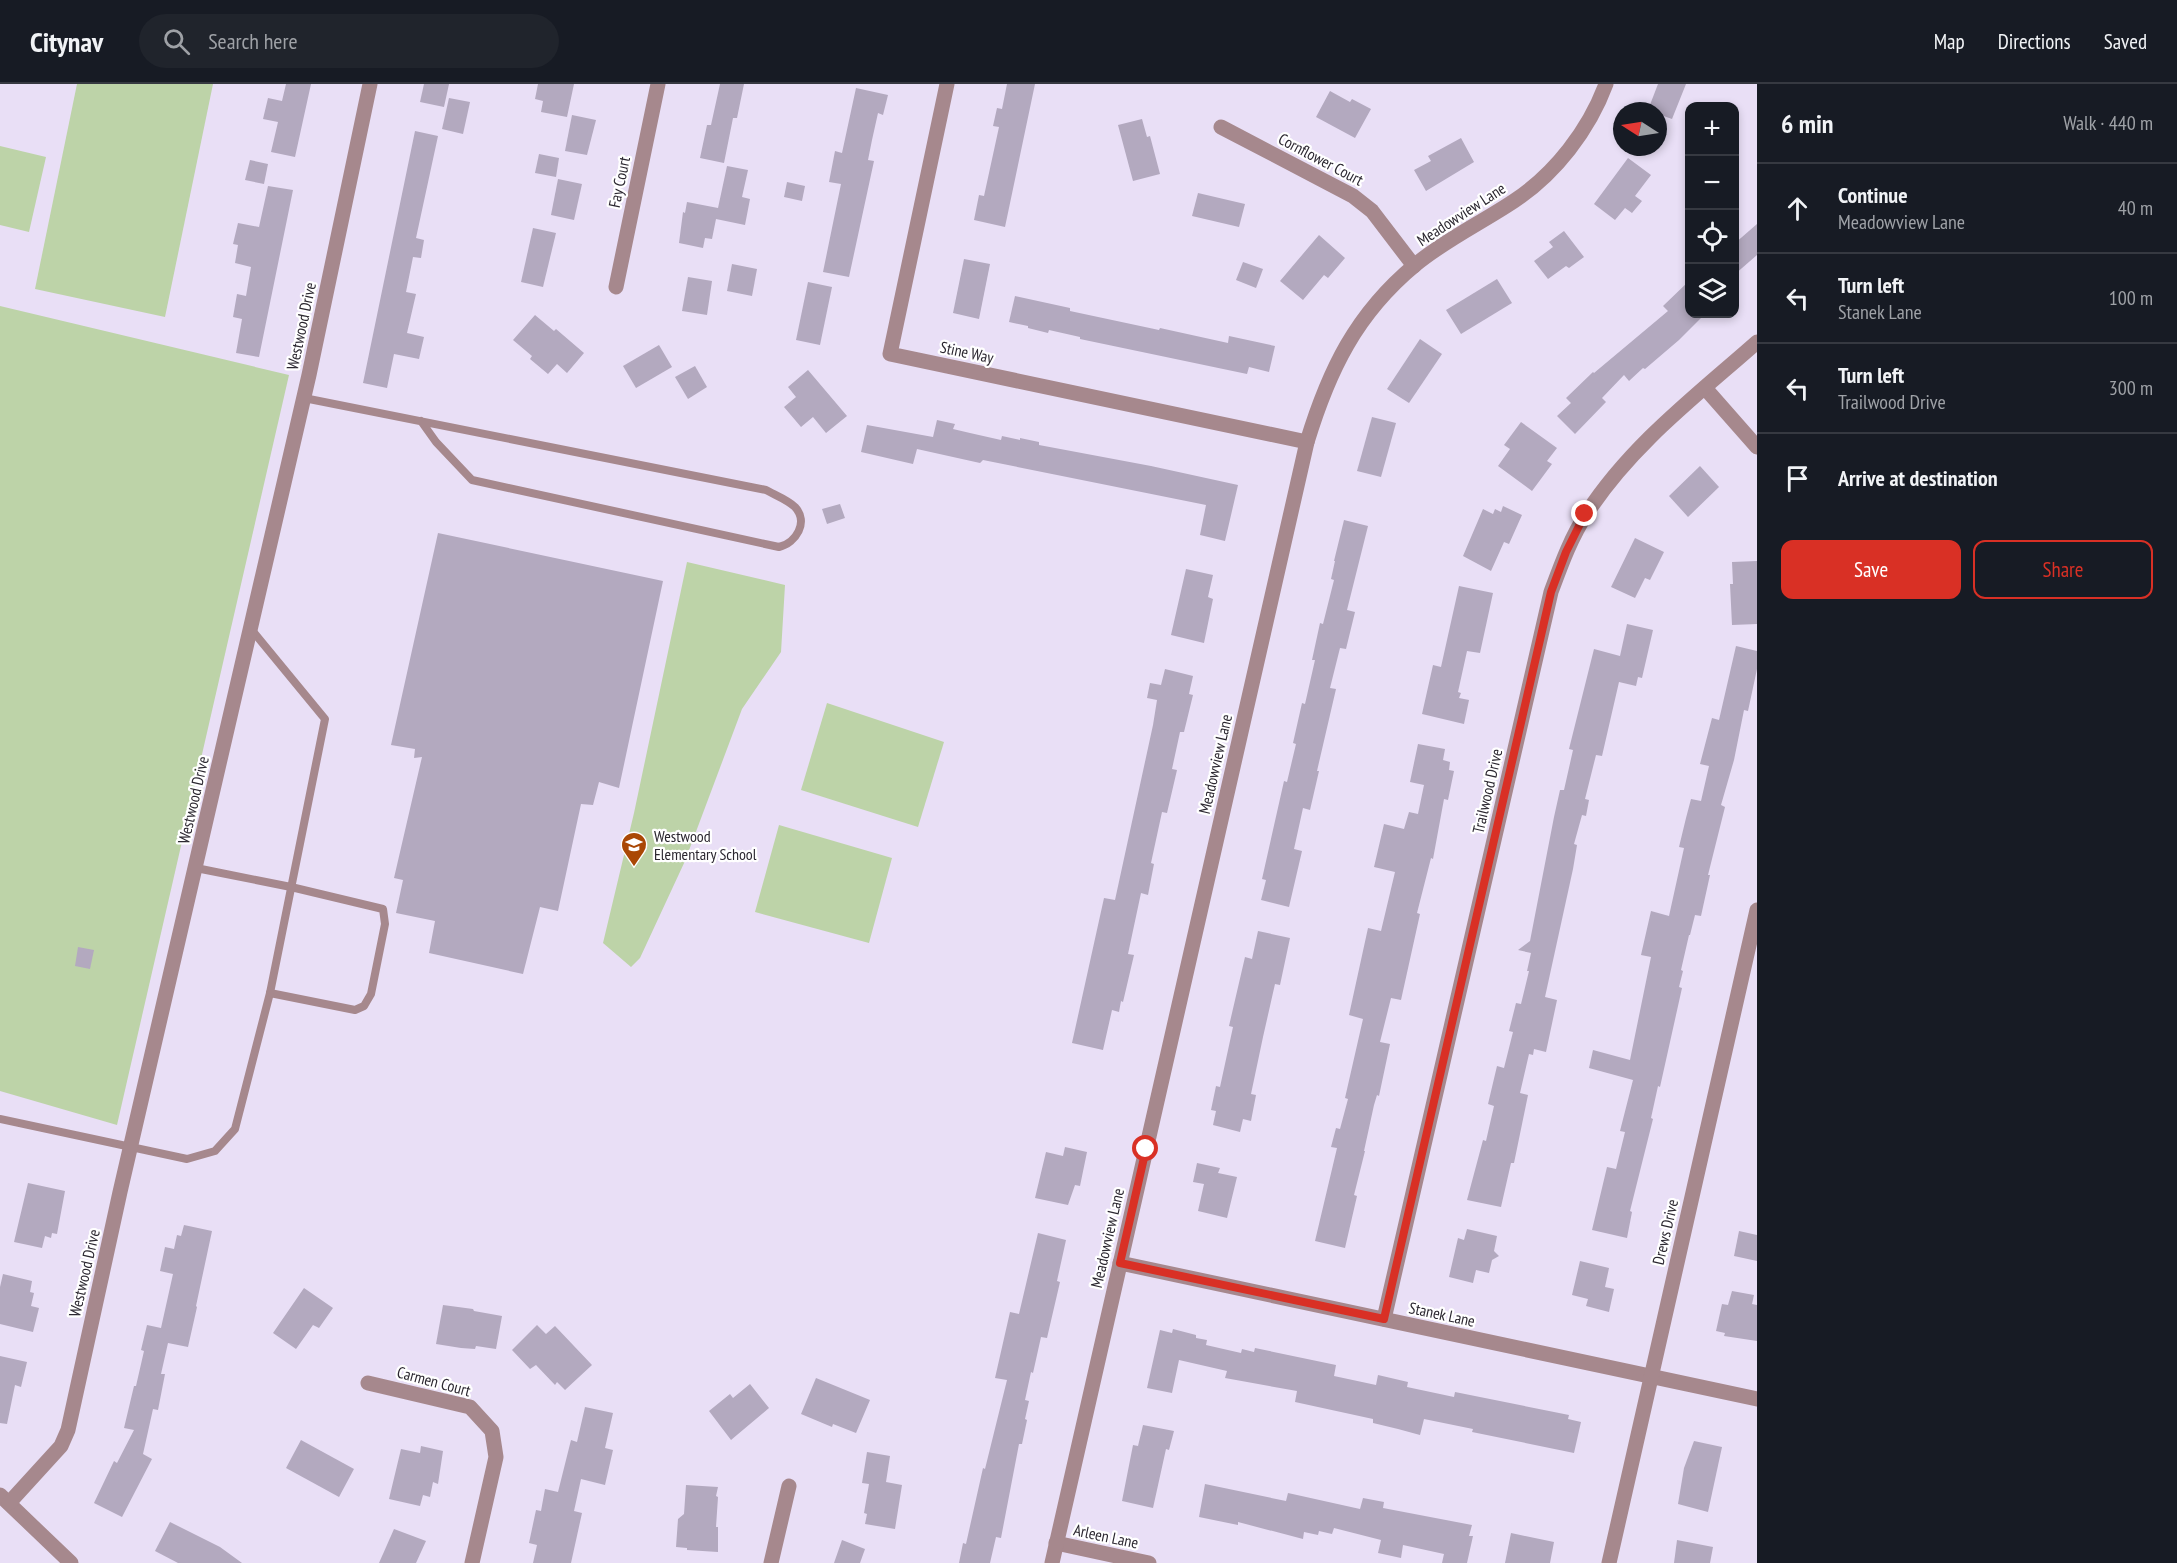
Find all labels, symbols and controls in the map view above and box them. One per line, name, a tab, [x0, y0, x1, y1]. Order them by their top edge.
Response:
search box	[139, 14, 559, 68]
text: Citynav	[30, 23, 103, 60]
icon: search	[160, 25, 193, 58]
text: Search here	[208, 27, 298, 55]
text: Map	[1934, 28, 1965, 55]
text: Directions	[1998, 28, 2071, 55]
text: Saved	[2104, 28, 2147, 55]
north arrow	[1613, 102, 1667, 156]
map controls	[1685, 102, 1739, 318]
button: +	[1685, 102, 1739, 156]
text: 6 min	[1781, 107, 1834, 140]
text: Walk · 440 m	[2063, 110, 2153, 136]
street label: Cornflower Court	[1275, 128, 1367, 190]
street label: Fay Court	[604, 154, 634, 209]
button: −	[1685, 156, 1739, 210]
street label: Meadowview Lane	[1413, 178, 1509, 250]
text: Continue	[1838, 181, 1908, 209]
icon: ahead	[1781, 192, 1814, 225]
text: 40 m	[2118, 195, 2153, 221]
text: Meadowview Lane	[1838, 209, 1965, 235]
button: locate	[1685, 210, 1739, 264]
button: layers	[1685, 264, 1739, 318]
text: Turn left	[1838, 271, 1904, 299]
street label: Westwood Drive	[282, 280, 320, 372]
icon: left	[1781, 282, 1814, 315]
text: 100 m	[2109, 285, 2153, 311]
text: Stanek Lane	[1838, 299, 1922, 325]
street label: Stine Way	[938, 337, 996, 367]
text: Turn left	[1838, 361, 1904, 389]
icon: left	[1781, 372, 1814, 405]
text: 300 m	[2109, 375, 2153, 401]
text: Trailwood Drive	[1838, 389, 1946, 415]
icon: arrive	[1781, 462, 1814, 495]
text: Arrive at destination	[1838, 464, 1998, 492]
route end	[1571, 500, 1597, 526]
button: Save	[1781, 540, 1961, 599]
button: Share	[1973, 540, 2153, 599]
street label: Meadowview Lane	[1194, 712, 1236, 816]
street label: Trailwood Drive	[1468, 747, 1506, 835]
street label: Westwood Drive	[173, 754, 213, 846]
place label: Westwood Elementary School	[654, 826, 757, 864]
school or university icon: Westwood Elementary School	[619, 830, 649, 868]
route start	[1132, 1135, 1158, 1161]
street label: Meadowview Lane	[1086, 1186, 1128, 1290]
street label: Drews Drive	[1648, 1197, 1682, 1267]
street label: Westwood Drive	[64, 1227, 104, 1319]
street label: Stanek Lane	[1407, 1297, 1477, 1331]
street label: Carmen Court	[395, 1362, 474, 1401]
street label: Arleen Lane	[1072, 1519, 1140, 1553]

